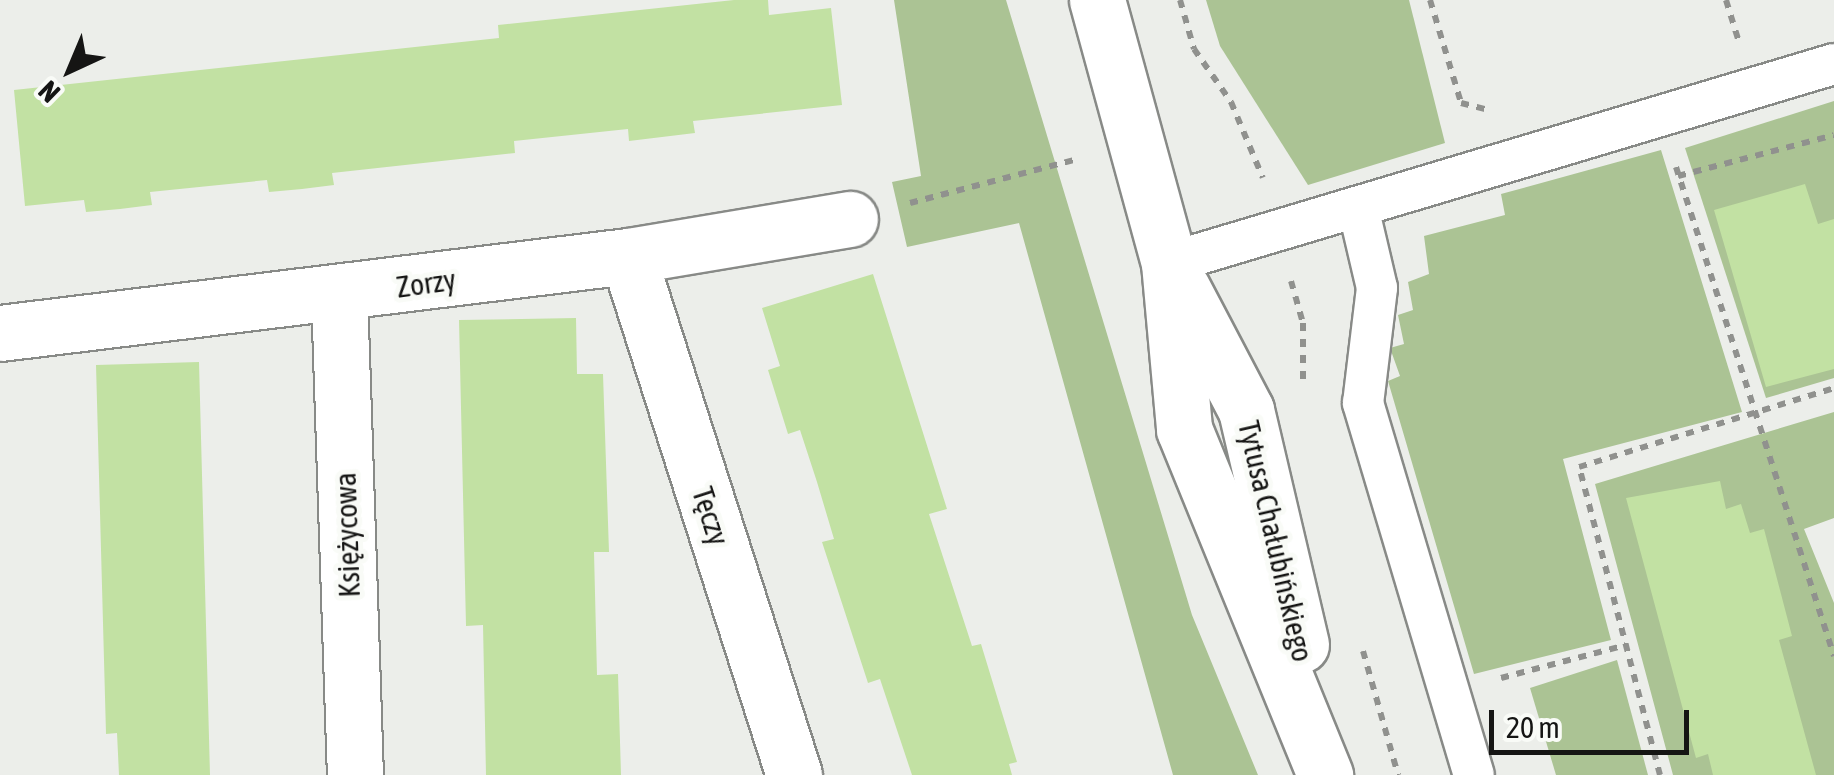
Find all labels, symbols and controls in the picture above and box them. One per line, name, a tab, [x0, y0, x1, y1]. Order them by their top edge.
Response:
north arrow	[20, 20, 120, 120]
text: N	[32, 74, 66, 109]
street label: Zorzy	[394, 261, 458, 305]
street label: Tytusa Chałubińskiego	[1231, 417, 1321, 665]
street label: Księżycowa	[327, 472, 367, 598]
street label: Tęczy	[685, 482, 737, 550]
scale bar	[1494, 690, 1694, 752]
text: 20 m	[1506, 710, 1560, 744]

